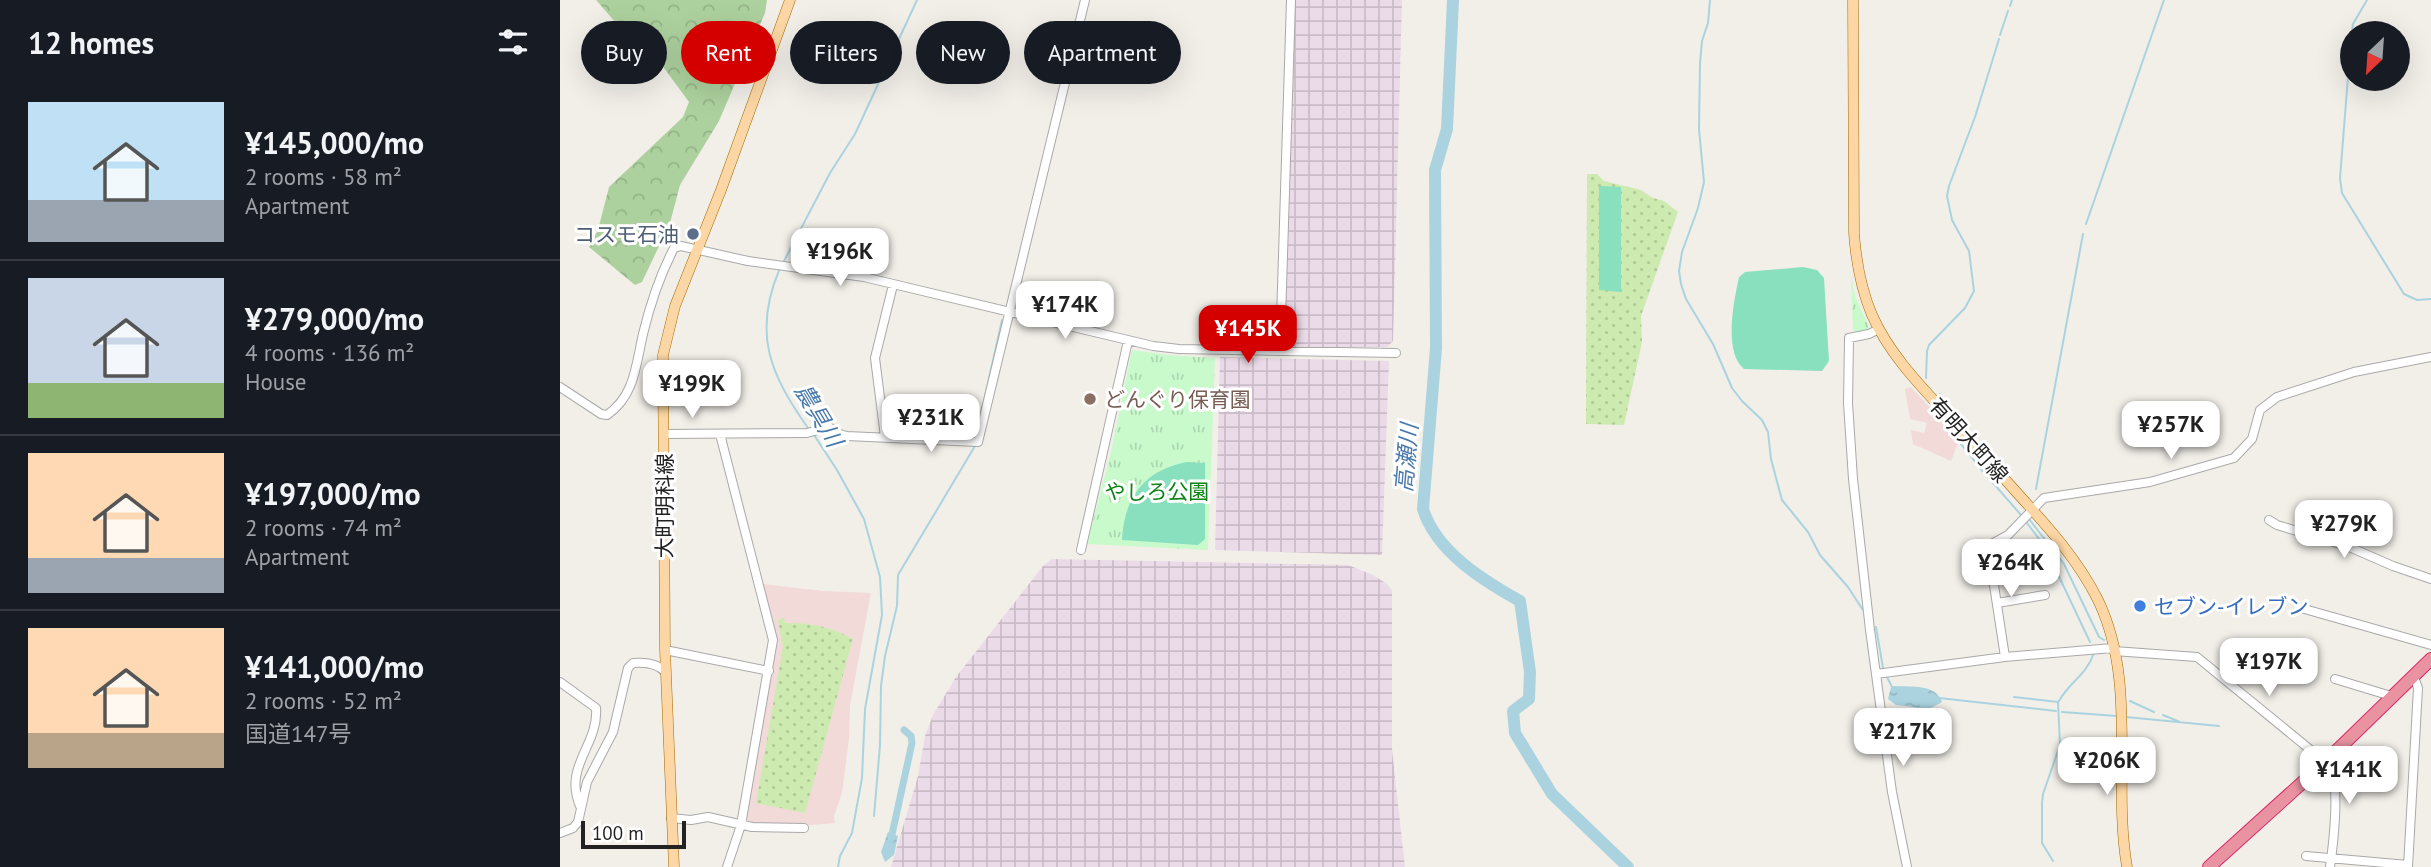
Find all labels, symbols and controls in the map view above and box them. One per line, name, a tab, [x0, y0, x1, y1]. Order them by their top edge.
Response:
chip: Buy	[581, 21, 667, 84]
chip: Rent	[681, 21, 776, 84]
chip: Filters	[790, 21, 902, 84]
chip: New	[916, 21, 1010, 84]
chip: Apartment	[1024, 21, 1181, 84]
north arrow	[2340, 21, 2410, 91]
map controls	[2340, 21, 2410, 91]
text: 12 homes	[28, 23, 154, 62]
icon: filters	[494, 23, 532, 61]
text: ¥145,000/mo	[245, 123, 424, 162]
icon: home	[84, 130, 168, 214]
text: 2 rooms · 58 m²	[245, 162, 402, 191]
text: Apartment	[245, 191, 349, 220]
place label: コスモ石油	[574, 221, 679, 248]
marker: コスモ石油	[685, 226, 701, 242]
pin: ¥196K	[791, 229, 889, 288]
text: ¥196K	[807, 236, 873, 265]
pin: ¥174K	[1016, 282, 1114, 341]
text: ¥174K	[1032, 289, 1098, 318]
text: ¥279,000/mo	[245, 299, 424, 338]
icon: home	[84, 306, 168, 390]
pin: ¥145K	[1199, 306, 1297, 365]
text: ¥145K	[1215, 313, 1281, 342]
text: 4 rooms · 136 m²	[245, 338, 414, 367]
pin: ¥199K	[643, 360, 741, 420]
text: House	[245, 367, 307, 396]
text: ¥199K	[659, 368, 725, 397]
water label: 農具川	[789, 378, 851, 455]
place label: どんぐり保育園	[1104, 386, 1251, 413]
marker: どんぐり保育園	[1082, 391, 1098, 407]
street label: 有明大町線	[1924, 392, 2014, 488]
pin: ¥231K	[882, 394, 980, 454]
text: ¥231K	[898, 402, 964, 431]
pin: ¥257K	[2122, 402, 2220, 461]
text: ¥257K	[2138, 409, 2204, 438]
water label: 高瀬川	[1389, 419, 1424, 494]
street label: 大町明科線	[651, 454, 678, 559]
text: ¥197,000/mo	[245, 474, 421, 513]
park label: やしろ公園	[1105, 478, 1210, 505]
icon: home	[84, 481, 168, 565]
pin: ¥279K	[2295, 500, 2393, 560]
text: ¥279K	[2311, 508, 2377, 537]
text: 2 rooms · 74 m²	[245, 513, 402, 542]
pin: ¥264K	[1962, 540, 2060, 599]
text: Apartment	[245, 542, 349, 571]
text: ¥264K	[1978, 547, 2044, 576]
place label: セブン-イレブン	[2154, 593, 2309, 620]
marker: セブン-イレブン	[2132, 598, 2148, 614]
pin: ¥197K	[2220, 638, 2318, 698]
text: ¥197K	[2236, 646, 2302, 675]
text: ¥141,000/mo	[245, 647, 424, 686]
icon: home	[84, 656, 168, 740]
text: 2 rooms · 52 m²	[245, 686, 402, 715]
pin: ¥217K	[1854, 708, 1952, 768]
text: ¥217K	[1870, 716, 1936, 745]
text: 国道147号	[245, 719, 352, 748]
pin: ¥206K	[2058, 738, 2156, 797]
text: ¥206K	[2074, 745, 2140, 774]
pin: ¥141K	[2300, 746, 2398, 806]
text: ¥141K	[2316, 754, 2382, 783]
scale bar	[581, 818, 686, 850]
text: 100 m	[592, 821, 644, 845]

